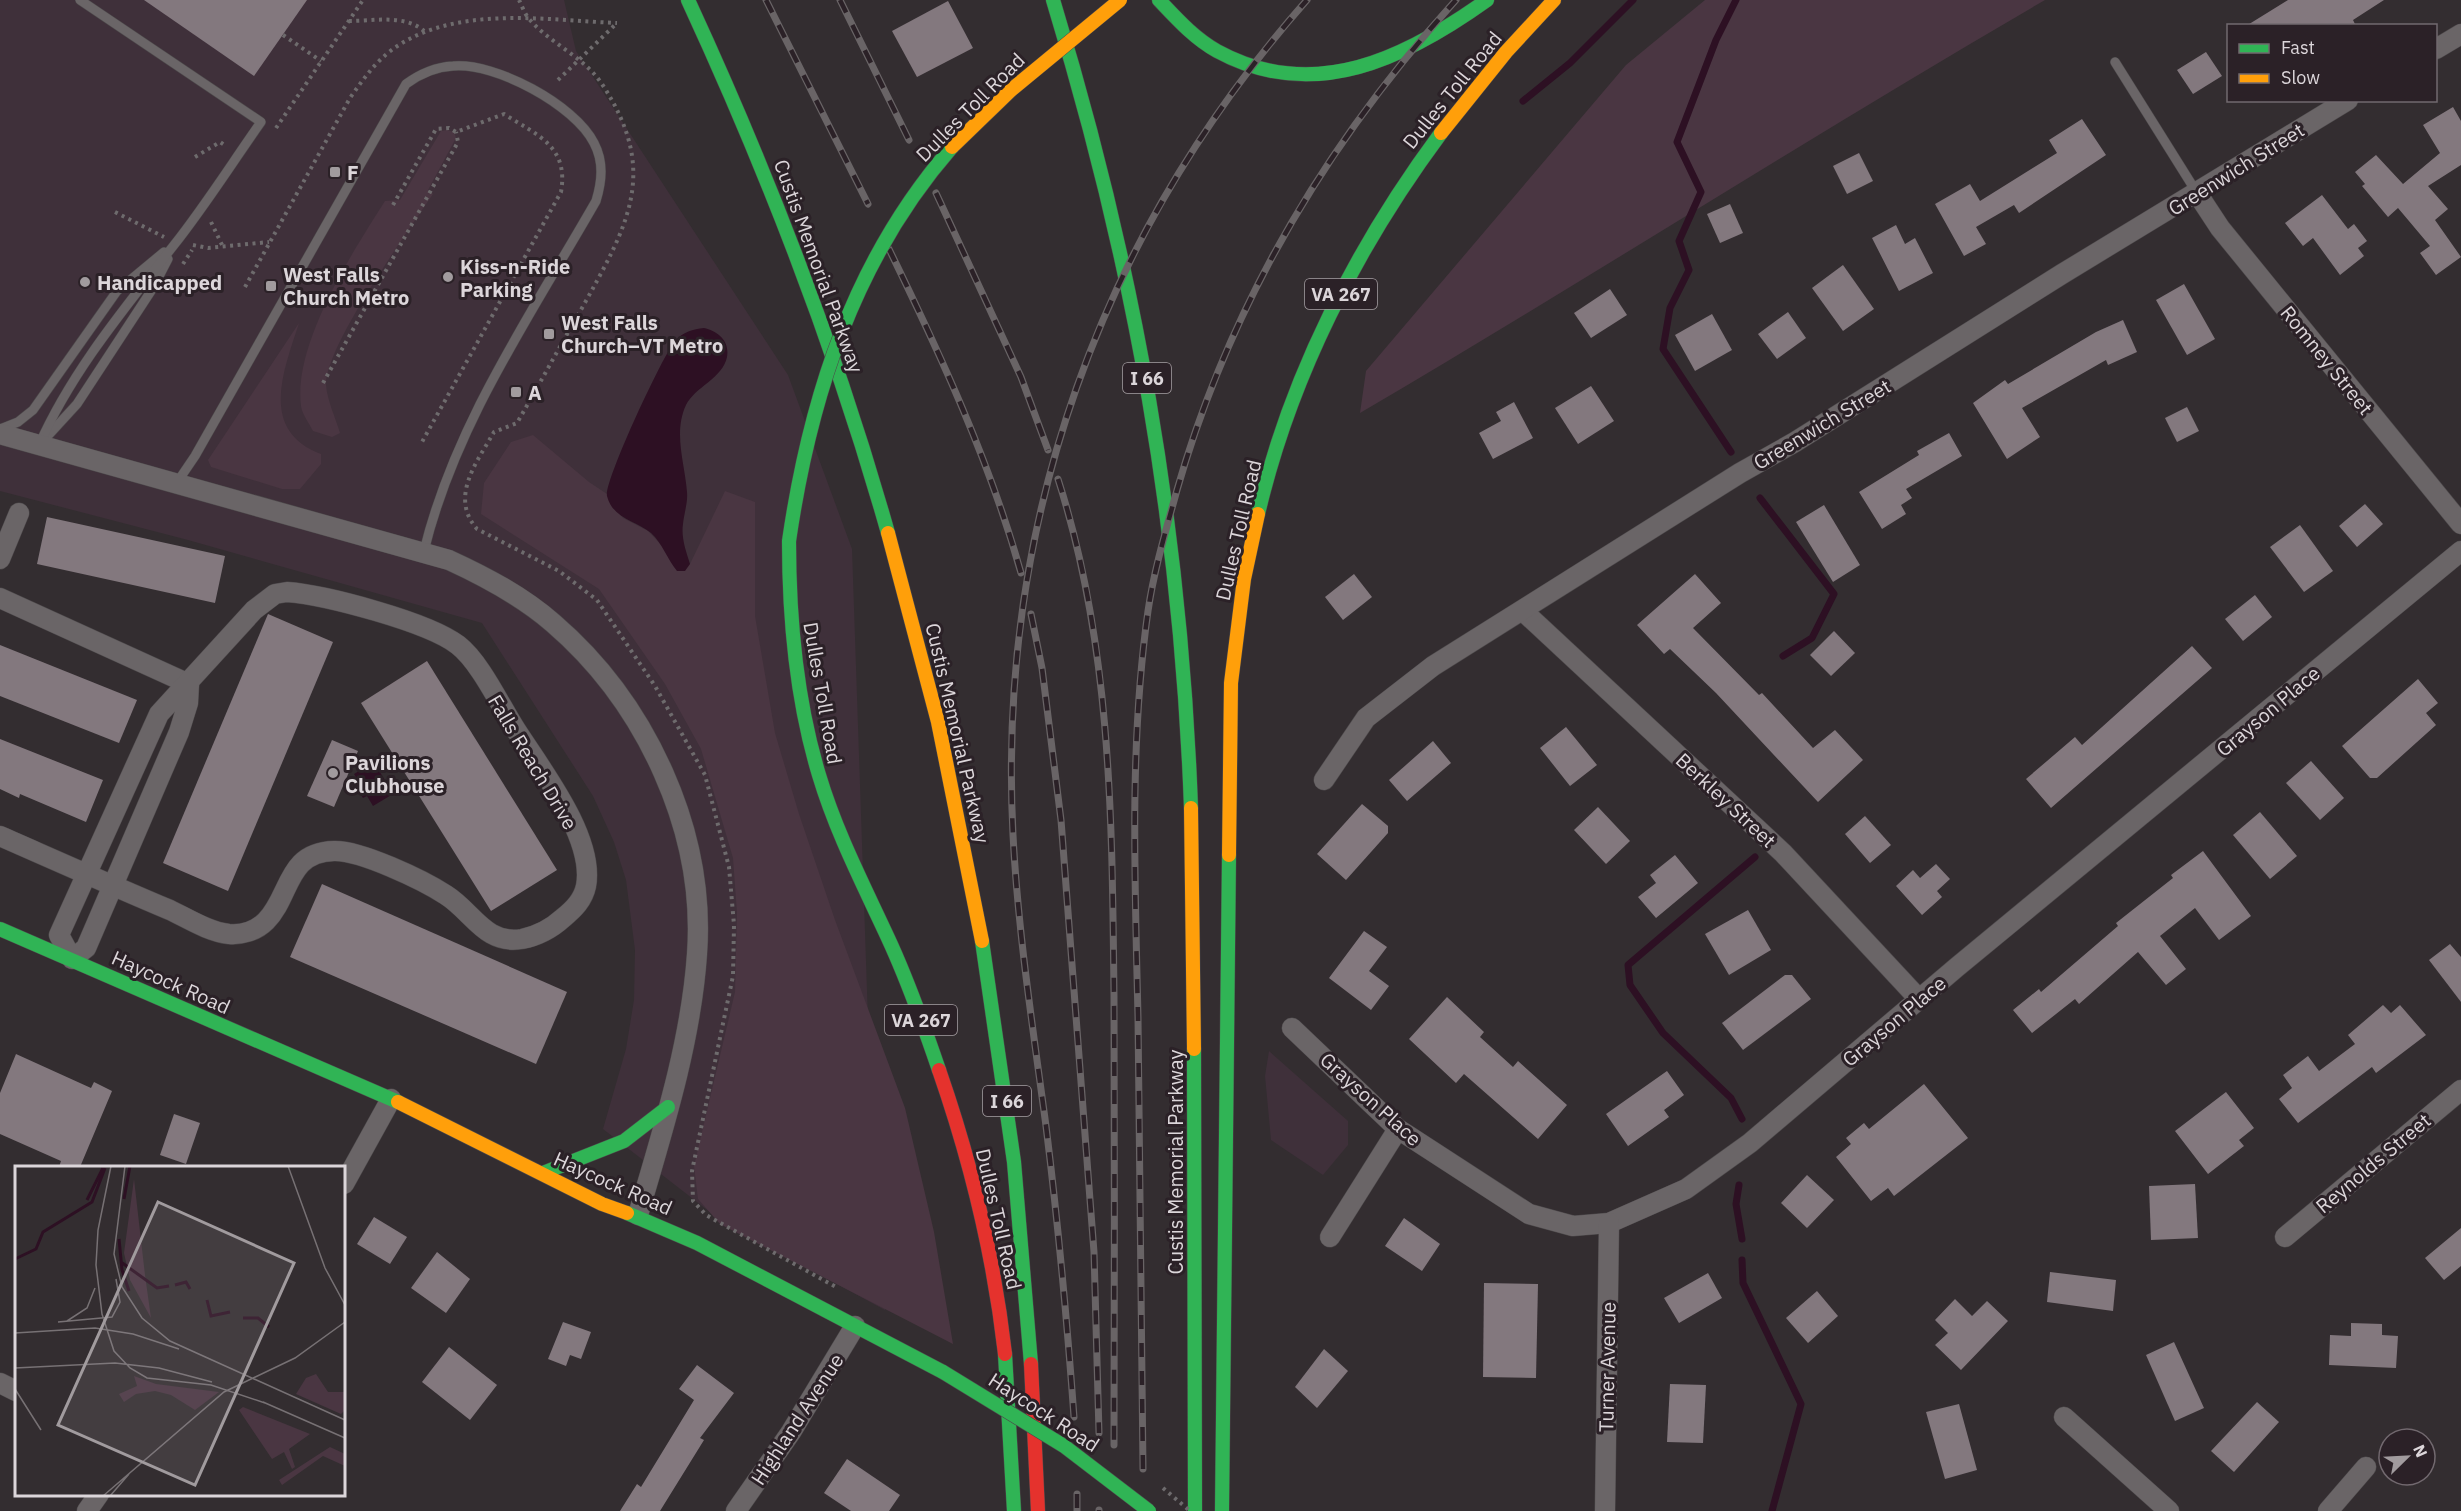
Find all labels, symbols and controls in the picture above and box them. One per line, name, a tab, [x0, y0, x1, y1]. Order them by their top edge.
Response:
legend	[2227, 24, 2437, 102]
street label: Dulles Toll Road	[1396, 26, 1508, 154]
text: Fast	[2281, 36, 2315, 59]
street label: Dulles Toll Road	[910, 47, 1030, 167]
text: Slow	[2281, 66, 2320, 89]
street label: Greenwich Street	[2163, 116, 2309, 222]
street label: Custis Memorial Parkway	[768, 156, 870, 376]
place label: F	[347, 159, 359, 186]
marker: F	[328, 165, 342, 179]
place label: Kiss-n-Ride Parking	[460, 253, 570, 303]
place label: West Falls Church Metro	[283, 261, 409, 311]
place label: Handicapped	[97, 269, 222, 296]
marker: Kiss-n-Ride Parking	[441, 270, 455, 284]
marker: Handicapped	[78, 275, 92, 289]
marker: West Falls Church Metro	[264, 279, 278, 293]
road number: VA 267	[1305, 279, 1377, 309]
street label: Romney Street	[2275, 300, 2379, 420]
place label: West Falls Church–VT Metro	[561, 309, 723, 359]
marker: West Falls Church–VT Metro	[542, 327, 556, 341]
road number: I 66	[1123, 363, 1171, 393]
street label: Greenwich Street	[1748, 372, 1896, 476]
place label: A	[528, 379, 542, 406]
marker: A	[509, 385, 523, 399]
street label: Dulles Toll Road	[1209, 457, 1267, 603]
street label: Dulles Toll Road	[797, 620, 849, 766]
street label: Custis Memorial Parkway	[920, 620, 996, 846]
street label: Grayson Place	[2210, 660, 2326, 762]
street label: Falls Reach Drive	[482, 689, 584, 835]
street label: Berkley Street	[1670, 747, 1782, 853]
place label: Pavilions Clubhouse	[345, 749, 445, 799]
marker: Pavilions Clubhouse	[326, 766, 340, 780]
street label: Haycock Road	[107, 944, 235, 1020]
street label: Grayson Place	[1836, 970, 1952, 1072]
road number: VA 267	[885, 1005, 957, 1035]
street label: Grayson Place	[1314, 1046, 1428, 1152]
street label: Custis Memorial Parkway	[1162, 1049, 1189, 1275]
road number: I 66	[983, 1086, 1031, 1116]
street label: Reynolds Street	[2310, 1107, 2436, 1219]
street label: Haycock Road	[549, 1145, 677, 1221]
street label: Dulles Toll Road	[970, 1146, 1028, 1292]
inset map	[15, 1166, 345, 1496]
street label: Turner Avenue	[1592, 1302, 1622, 1432]
street label: Highland Avenue	[744, 1348, 850, 1490]
street label: Haycock Road	[983, 1366, 1105, 1458]
north arrow	[2377, 1427, 2437, 1487]
text: N	[2409, 1442, 2432, 1460]

